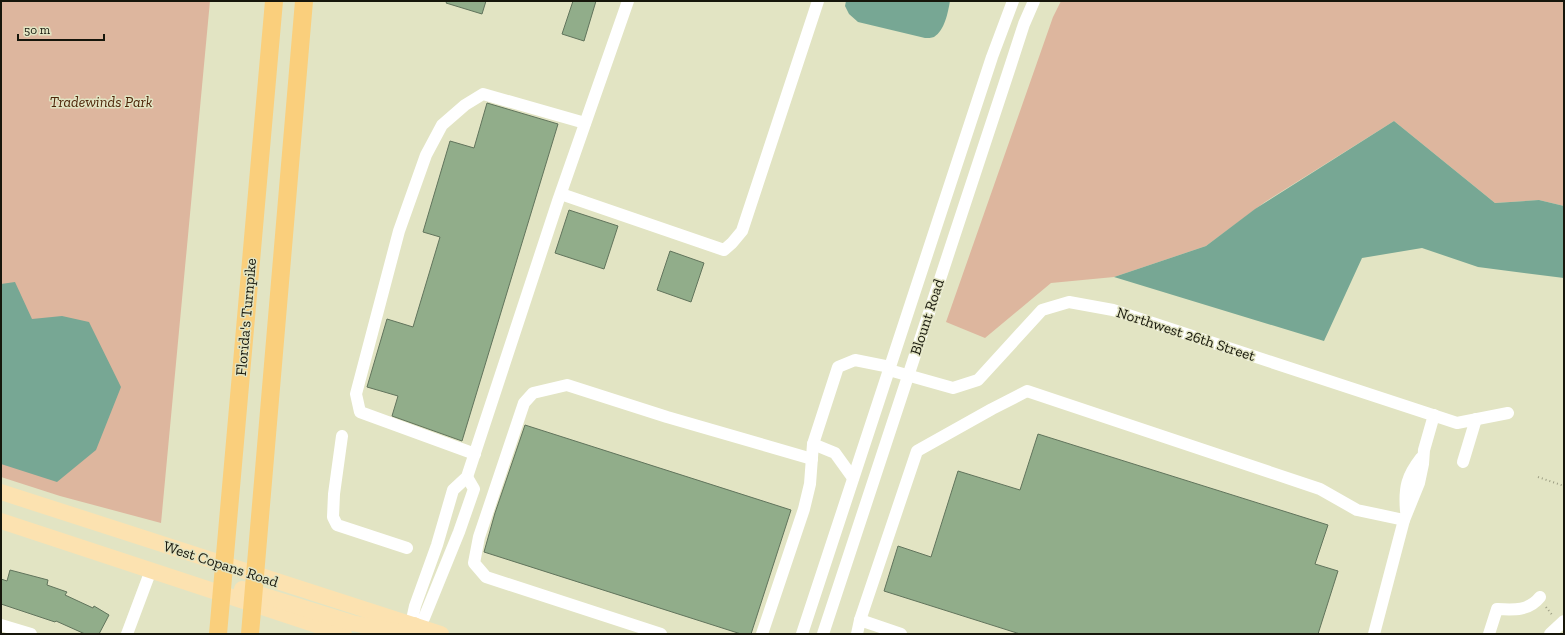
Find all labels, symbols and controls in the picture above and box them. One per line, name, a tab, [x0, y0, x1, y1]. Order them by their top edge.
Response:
scale bar	[18, 16, 104, 42]
text: 50 m	[24, 23, 51, 37]
park label: Tradewinds Park	[50, 93, 153, 111]
street label: Florida's Turnpike	[232, 257, 260, 377]
street label: Blount Road	[906, 276, 948, 357]
street label: Northwest 26th Street	[1114, 303, 1258, 365]
street label: West Copans Road	[161, 537, 281, 591]

